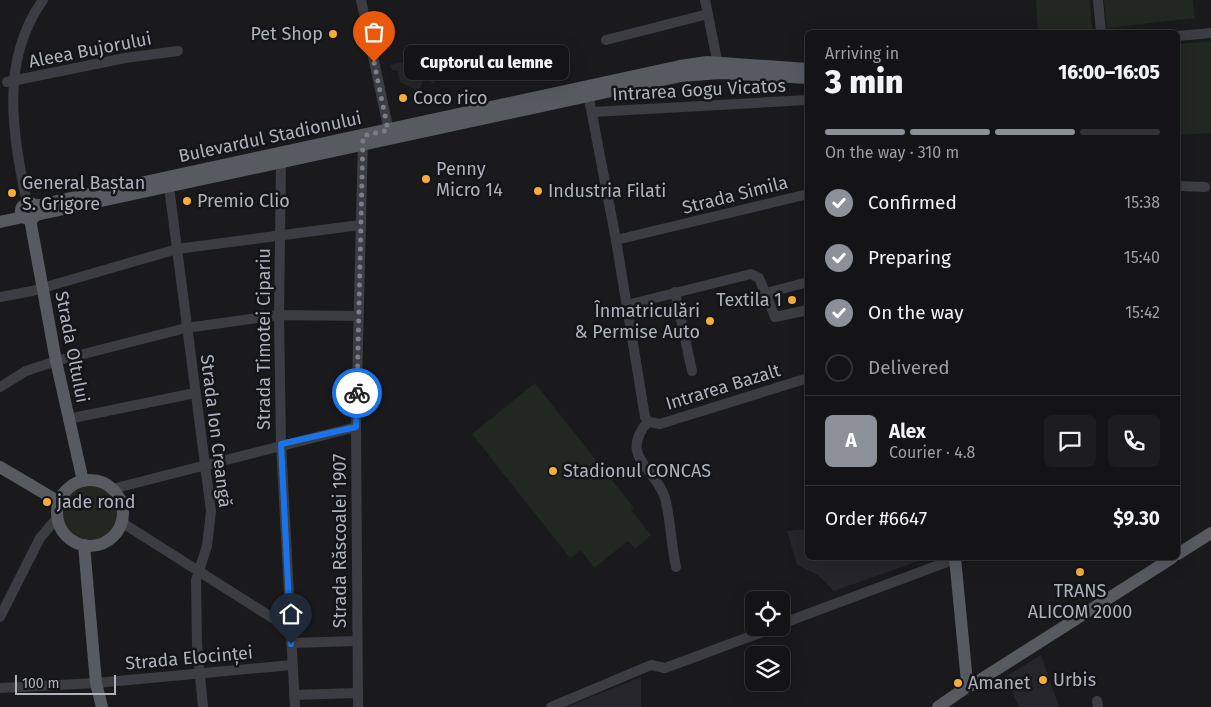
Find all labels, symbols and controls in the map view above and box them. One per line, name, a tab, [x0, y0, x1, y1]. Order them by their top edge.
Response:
pin	[353, 11, 395, 62]
icon: bag	[360, 18, 388, 46]
place label: Pet Shop	[250, 23, 323, 45]
street label: Aleea Bujorului	[27, 27, 153, 73]
marker: Pet Shop	[327, 28, 339, 40]
callout: Cuptorul cu lemne	[404, 44, 569, 80]
text: Arriving in	[825, 44, 899, 63]
text: Cuptorul cu lemne	[420, 53, 553, 72]
text: 16:00–16:05	[1058, 61, 1160, 84]
text: 3 min	[825, 63, 903, 101]
street label: Intrarea Gogu Vicatos	[612, 74, 786, 106]
place label: Coco rico	[413, 87, 488, 109]
marker: Coco rico	[397, 92, 409, 104]
street label: Bulevardul Stadionului	[176, 107, 364, 167]
text: On the way · 310 m	[825, 143, 959, 162]
place label: Penny Micro 14	[436, 158, 503, 201]
street label: Strada Simila	[680, 171, 790, 219]
place label: General Baștan S. Grigore	[22, 172, 145, 215]
marker: Penny Micro 14	[420, 173, 432, 185]
place label: Industria Filati	[548, 180, 666, 202]
marker: Industria Filati	[532, 185, 544, 197]
marker: General Baștan S. Grigore	[6, 187, 18, 199]
icon: check	[825, 189, 853, 217]
place label: Premio Clio	[197, 190, 290, 212]
text: Confirmed	[868, 191, 957, 214]
text: 15:38	[1124, 193, 1160, 212]
marker: Premio Clio	[181, 195, 193, 207]
icon: check	[825, 244, 853, 272]
text: Preparing	[868, 246, 951, 269]
street label: Strada Timotei Cipariu	[253, 248, 275, 430]
text: 15:40	[1124, 248, 1160, 267]
street label: Strada Oltului	[50, 289, 94, 405]
place label: Textila 1	[716, 289, 782, 311]
marker: Textila 1	[786, 294, 798, 306]
icon: check	[825, 299, 853, 327]
place label: Înmatriculări & Permise Auto	[574, 300, 700, 343]
text: On the way	[868, 301, 964, 324]
text: 15:42	[1125, 303, 1160, 322]
marker: Înmatriculări & Permise Auto	[704, 315, 716, 327]
street label: Strada Ion Creangă	[196, 353, 236, 509]
text: Delivered	[868, 356, 950, 379]
street label: Intrarea Bazalt	[663, 359, 783, 415]
courier	[332, 368, 382, 418]
icon: bike	[343, 379, 371, 407]
button: chat	[1044, 415, 1096, 467]
button: phone	[1108, 415, 1160, 467]
text: Alex	[889, 420, 926, 443]
text: A	[845, 429, 857, 452]
text: Courier · 4.8	[889, 443, 975, 462]
street label: Strada Răscoalei 1907	[329, 454, 351, 628]
place label: Stadionul CONCAS	[563, 460, 711, 482]
marker: Stadionul CONCAS	[547, 465, 559, 477]
place label: jade rond	[56, 491, 135, 513]
marker: jade rond	[41, 496, 53, 508]
text: Order #6647	[825, 507, 927, 530]
text: $9.30	[1113, 507, 1160, 530]
marker: TRANS ALICOM 2000	[1074, 566, 1086, 578]
place label: TRANS ALICOM 2000	[1028, 580, 1132, 623]
map controls	[745, 591, 790, 691]
button: locate	[745, 591, 790, 636]
pin	[270, 593, 312, 644]
icon: home	[277, 600, 305, 628]
street label: Strada Elocinței	[124, 641, 254, 676]
button: layers	[745, 646, 790, 691]
place label: Urbis	[1053, 669, 1096, 691]
scale bar	[15, 672, 116, 695]
place label: Amanet	[968, 672, 1031, 694]
marker: Urbis	[1037, 674, 1049, 686]
text: 100 m	[22, 675, 59, 692]
marker: Amanet	[952, 677, 964, 689]

